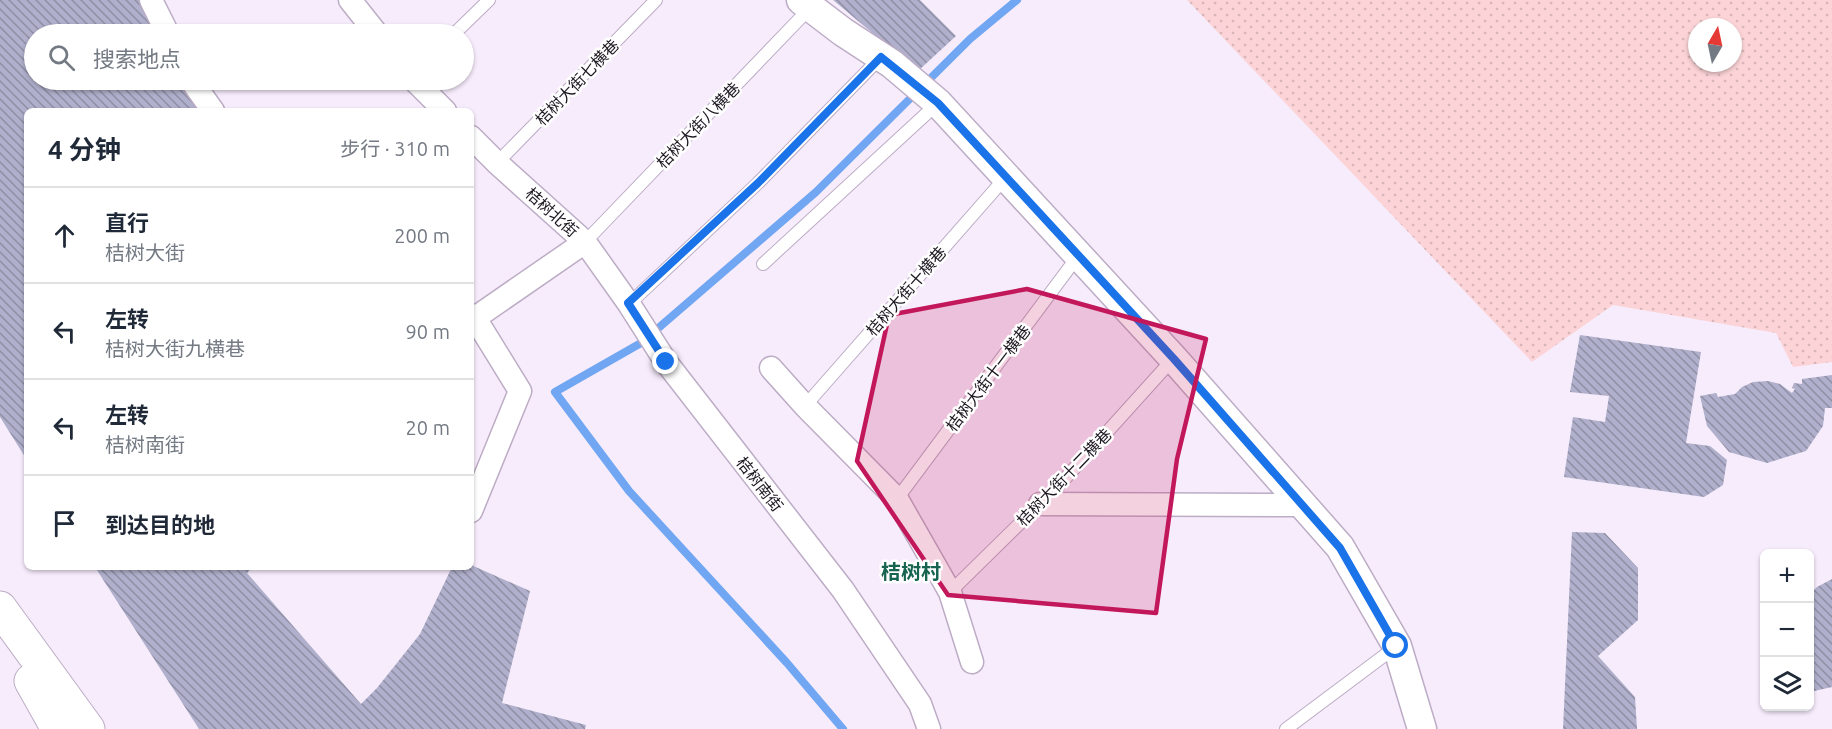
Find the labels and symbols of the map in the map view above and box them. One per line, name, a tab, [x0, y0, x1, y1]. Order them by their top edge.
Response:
north arrow	[1688, 18, 1742, 72]
street label: 桔树大街七横巷	[532, 35, 622, 129]
street label: 桔树大街八横巷	[653, 78, 743, 172]
street label: 桔树北街	[522, 184, 582, 240]
street label: 桔树大街十横巷	[862, 243, 950, 339]
street label: 桔树大街十一横巷	[942, 321, 1034, 435]
route end	[652, 348, 678, 374]
street label: 桔树大街十二横巷	[1013, 425, 1115, 529]
street label: 桔树南街	[733, 453, 787, 515]
district label: 桔树村	[881, 560, 941, 583]
route start	[1382, 632, 1408, 658]

